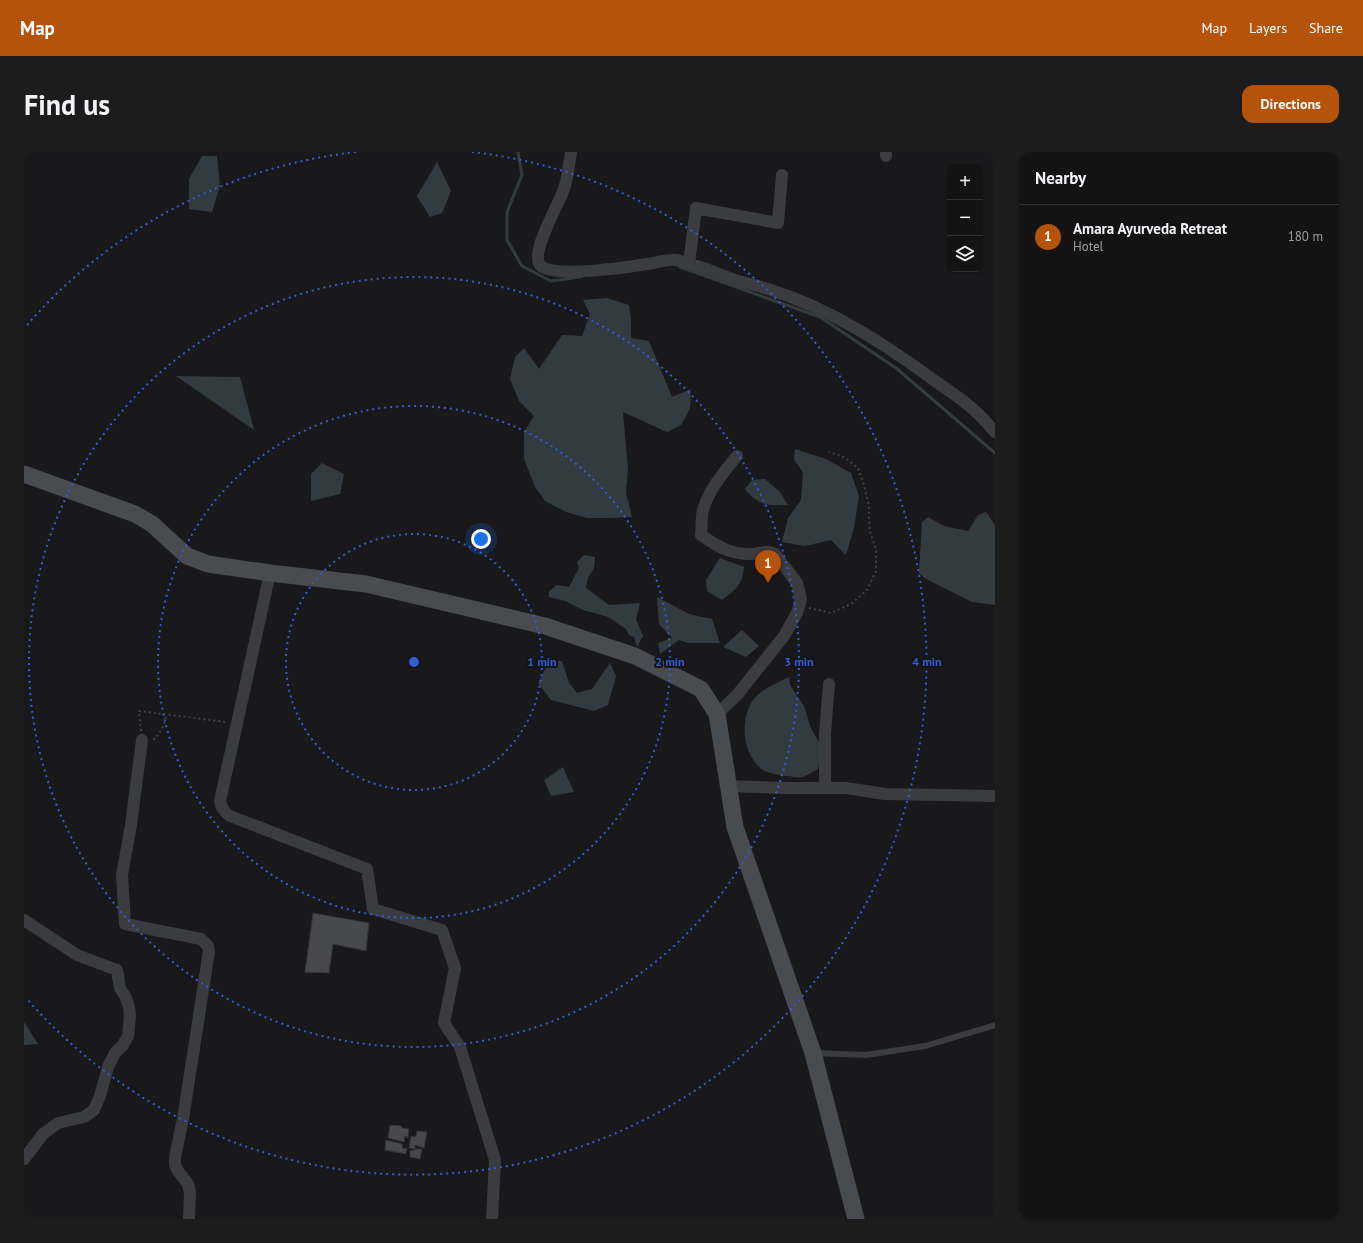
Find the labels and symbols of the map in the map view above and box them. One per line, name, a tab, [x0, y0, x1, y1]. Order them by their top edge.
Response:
your location	[471, 529, 491, 549]
pin: 1	[755, 550, 781, 583]
text: 1 min	[527, 654, 557, 669]
text: 2 min	[655, 654, 685, 669]
text: 3 min	[784, 654, 814, 669]
text: 4 min	[912, 654, 942, 669]
centre of rings	[407, 655, 421, 669]

